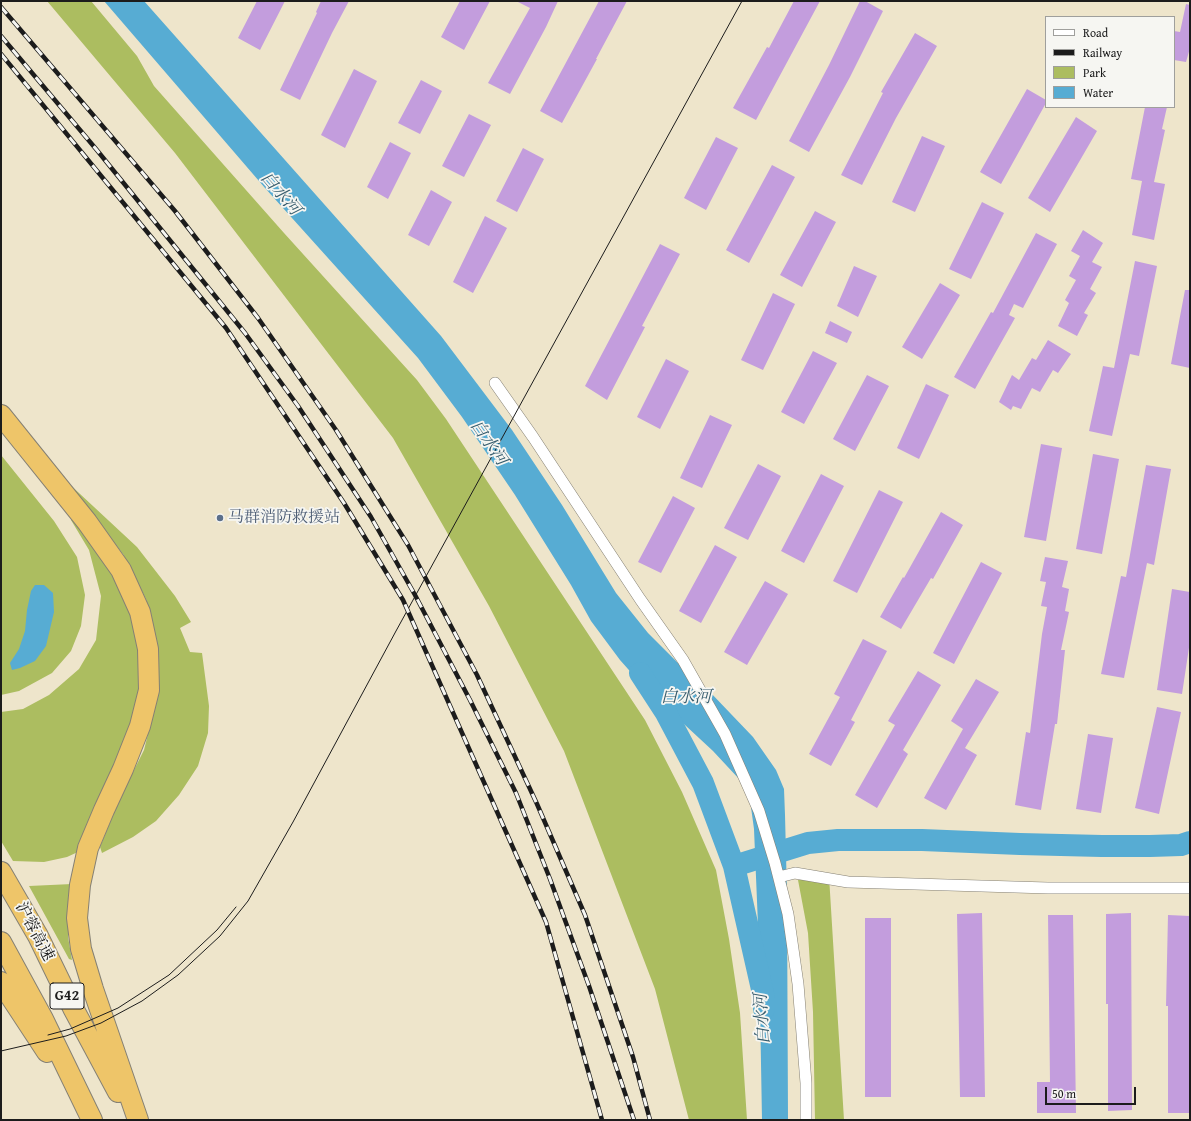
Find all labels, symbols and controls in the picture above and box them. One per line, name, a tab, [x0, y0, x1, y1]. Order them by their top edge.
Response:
legend	[1045, 16, 1175, 108]
text: Road	[1083, 24, 1108, 41]
text: Railway	[1083, 44, 1122, 61]
text: Park	[1083, 64, 1106, 81]
text: Water	[1083, 84, 1113, 101]
water label: 白水河	[256, 168, 304, 220]
water label: 白水河	[465, 416, 511, 470]
place label: 马群消防救援站	[228, 508, 340, 528]
marker: 马群消防救援站	[215, 513, 225, 523]
water label: 白水河	[661, 688, 711, 708]
street label: 沪蓉高速	[11, 899, 57, 965]
road number: G42	[50, 983, 84, 1009]
water label: 白水河	[751, 993, 775, 1045]
scale bar	[1047, 1079, 1138, 1105]
text: 50 m	[1052, 1085, 1076, 1102]

